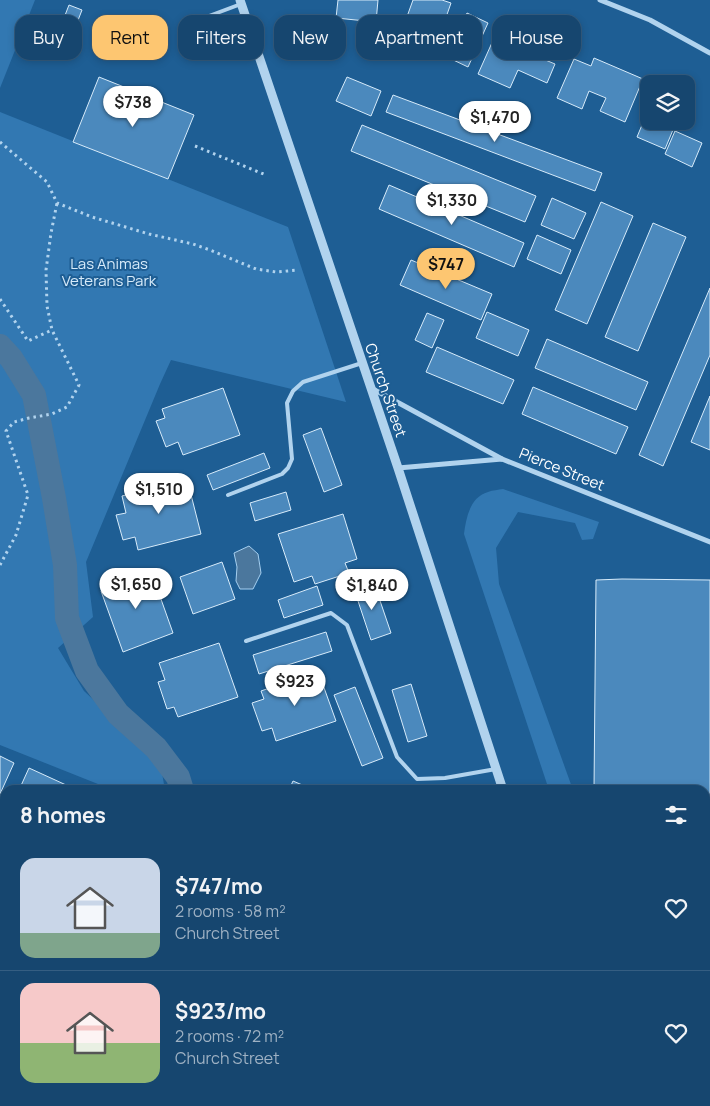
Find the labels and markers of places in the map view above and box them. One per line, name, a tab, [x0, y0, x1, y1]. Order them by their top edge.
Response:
pin: $738	[103, 86, 163, 128]
pin: $1,470	[454, 100, 536, 143]
pin: $1,330	[411, 184, 493, 226]
pin: $747	[416, 248, 476, 290]
pin: $1,510	[118, 472, 200, 515]
pin: $1,650	[95, 568, 177, 610]
pin: $1,840	[331, 568, 413, 611]
pin: $923	[265, 664, 325, 707]

